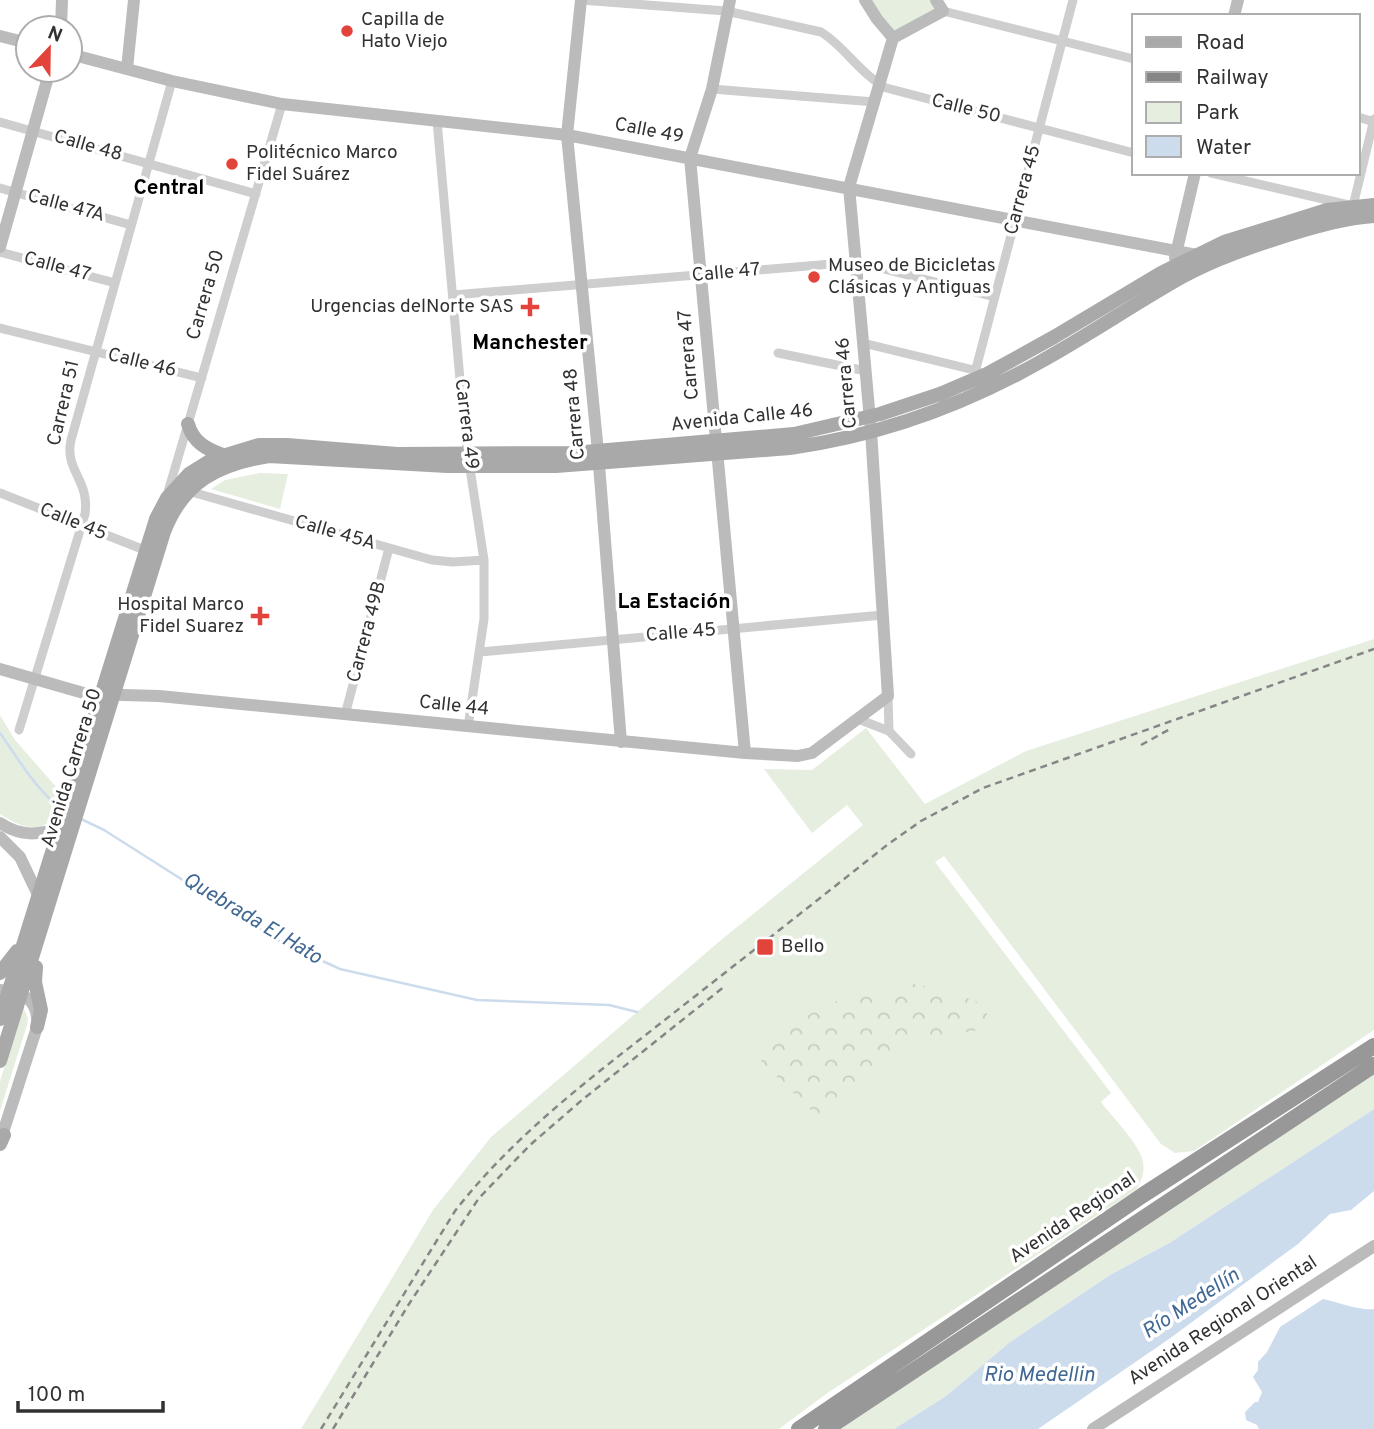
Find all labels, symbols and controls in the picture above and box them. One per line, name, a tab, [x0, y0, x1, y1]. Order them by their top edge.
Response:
place label: Capilla de Hato Viejo	[361, 8, 448, 54]
north arrow	[14, 14, 84, 84]
legend	[1132, 14, 1360, 175]
text: N	[44, 21, 65, 49]
marker: Capilla de Hato Viejo	[339, 23, 355, 39]
text: Road	[1196, 30, 1245, 57]
text: Railway	[1196, 65, 1269, 92]
street label: Calle 50	[929, 89, 1003, 129]
text: Park	[1196, 100, 1239, 127]
street label: Calle 49	[612, 113, 686, 149]
street label: Calle 48	[51, 125, 125, 167]
text: Water	[1196, 135, 1251, 162]
place label: Politécnico Marco Fidel Suárez	[246, 141, 398, 187]
street label: Carrera 45	[999, 142, 1047, 238]
marker: Politécnico Marco Fidel Suárez	[224, 156, 240, 172]
district label: Central	[134, 175, 204, 202]
street label: Calle 47A	[25, 184, 107, 228]
street label: Calle 47	[21, 247, 93, 287]
street label: Carrera 50	[182, 247, 230, 343]
place label: Museo de Bicicletas Clásicas y Antiguas	[828, 254, 996, 300]
street label: Calle 47	[691, 258, 761, 288]
marker: Museo de Bicicletas Clásicas y Antiguas	[806, 269, 822, 285]
place label: Urgencias delNorte SAS	[310, 295, 514, 319]
marker: Urgencias delNorte SAS	[520, 297, 540, 317]
street label: Carrera 47	[673, 309, 705, 401]
district label: Manchester	[472, 330, 588, 357]
street label: Carrera 46	[831, 336, 863, 430]
street label: Calle 46	[105, 343, 179, 383]
street label: Carrera 51	[42, 358, 86, 448]
street label: Carrera 48	[559, 367, 591, 461]
street label: Carrera 49	[449, 377, 483, 471]
street label: Avenida Calle 46	[670, 399, 814, 437]
street label: Calle 45	[36, 498, 110, 546]
street label: Calle 45A	[292, 510, 378, 556]
street label: Carrera 49B	[342, 579, 392, 685]
district label: La Estación	[617, 589, 731, 616]
place label: Hospital Marco Fidel Suarez	[117, 593, 244, 639]
marker: Hospital Marco Fidel Suarez	[250, 606, 270, 626]
street label: Calle 45	[645, 618, 717, 648]
street label: Avenida Carrera 50	[36, 685, 108, 851]
street label: Calle 44	[418, 690, 490, 722]
water label: Quebrada El Hato	[177, 867, 327, 972]
place label: Bello	[781, 935, 824, 959]
marker: Bello	[755, 937, 775, 957]
street label: Avenida Regional	[1005, 1167, 1141, 1269]
street label: Avenida Regional Oriental	[1124, 1251, 1322, 1391]
water label: Río Medellín	[1137, 1262, 1245, 1346]
water label: Rio Medellin	[983, 1362, 1095, 1389]
scale bar	[18, 1370, 163, 1414]
text: 100 m	[28, 1382, 85, 1409]

